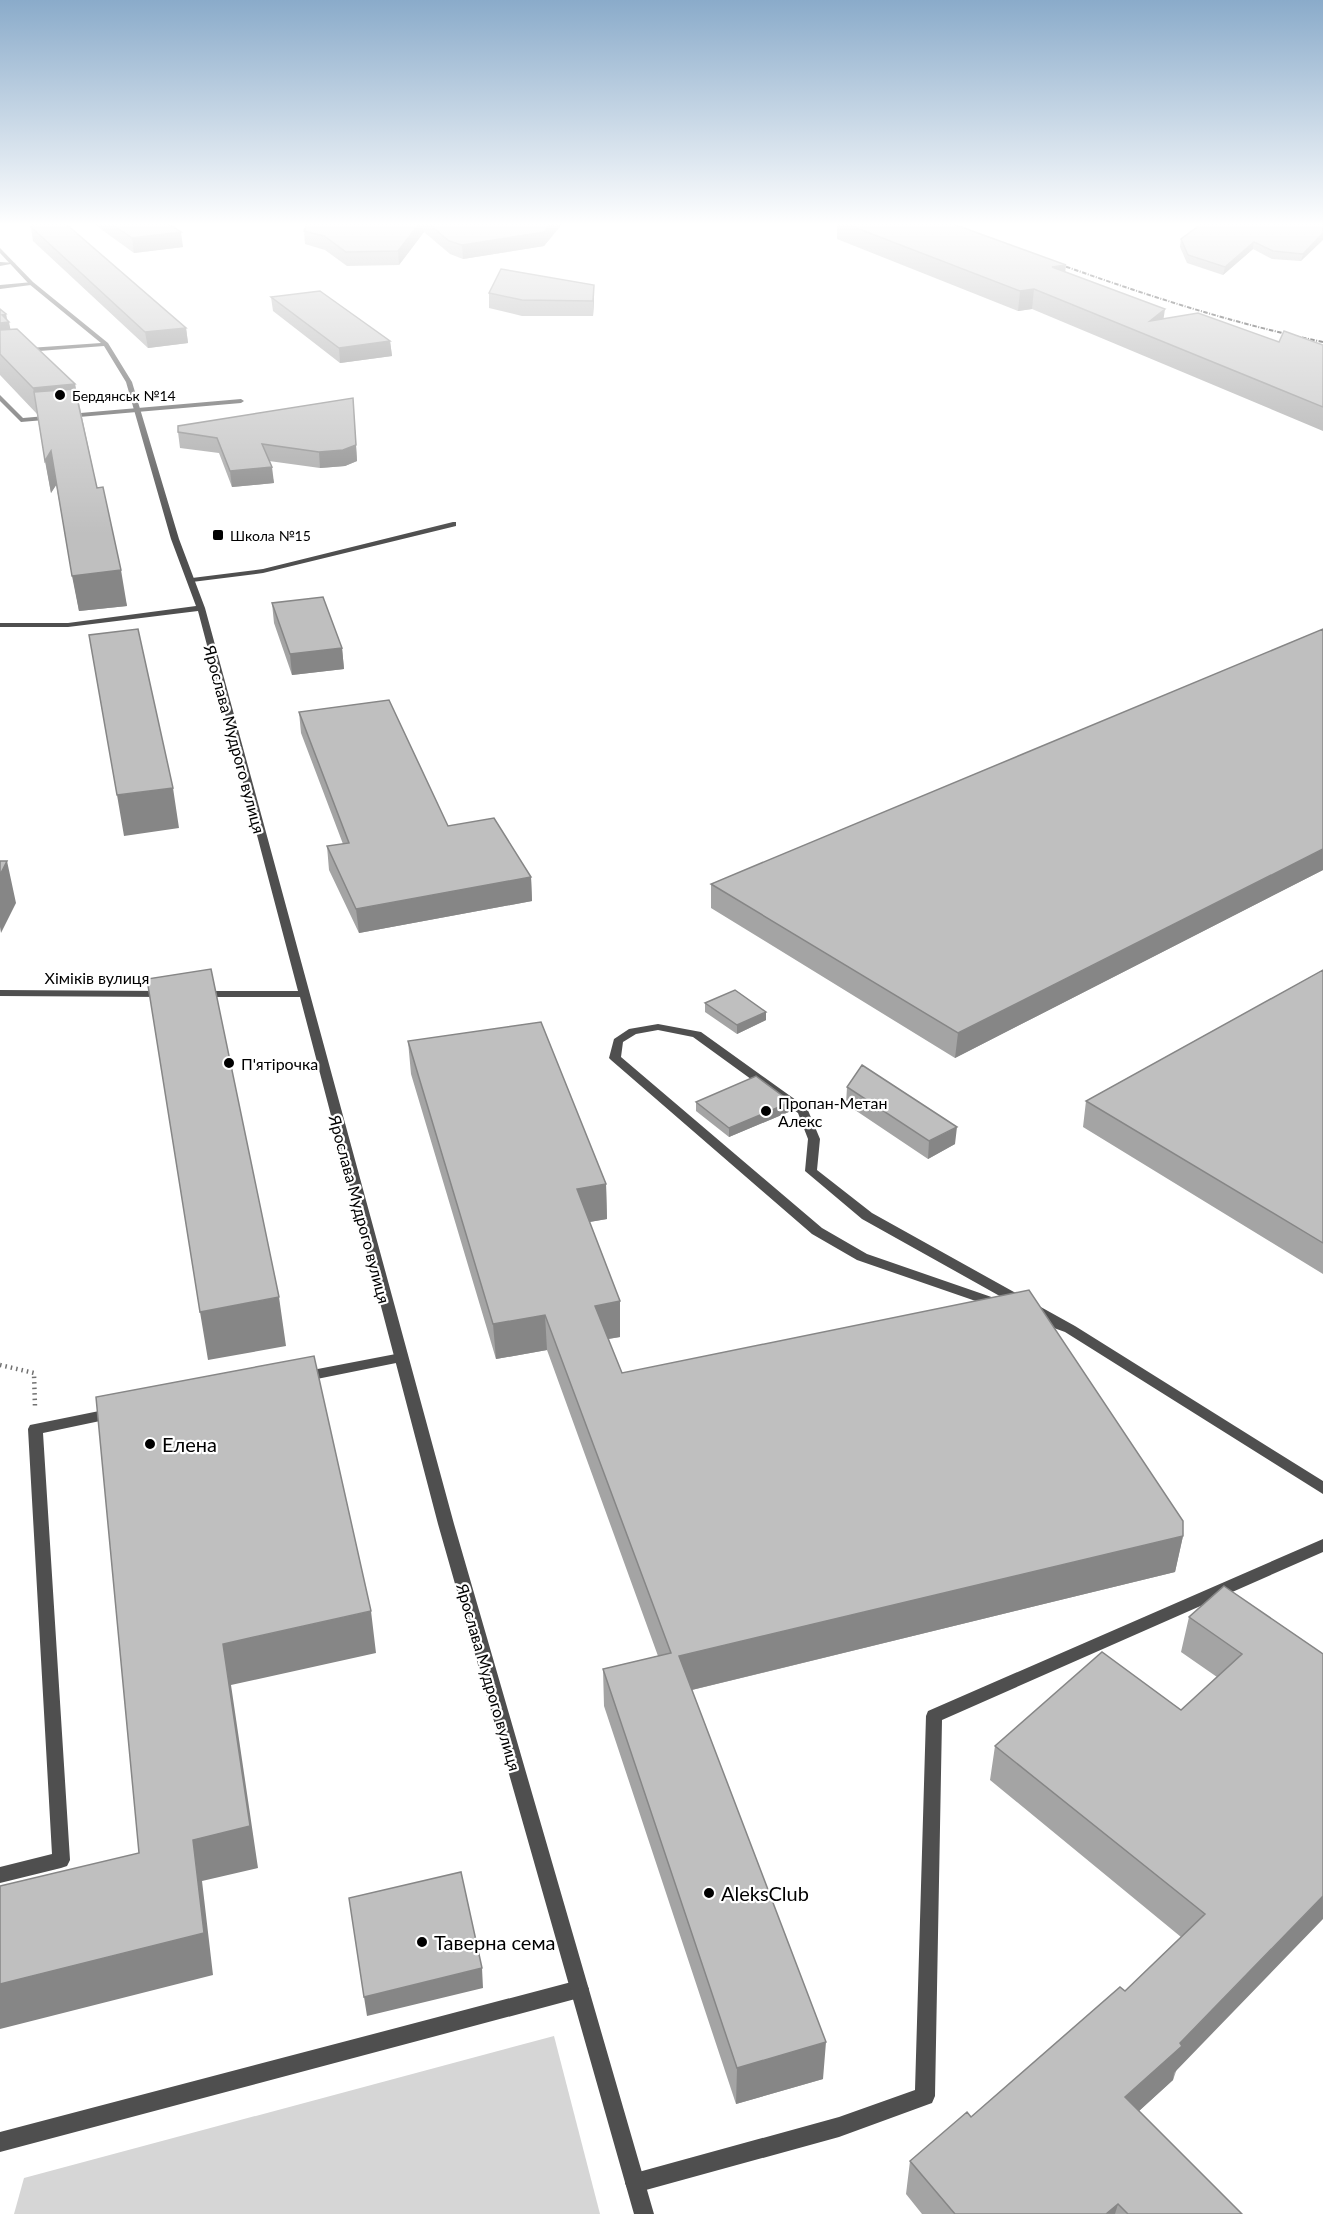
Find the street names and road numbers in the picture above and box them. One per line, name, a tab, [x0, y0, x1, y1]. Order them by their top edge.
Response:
street label: Ярослава Мудрого вулиця	[200, 642, 269, 835]
street label: Хіміків вулиця	[45, 968, 149, 987]
street label: Ярослава Мудрого вулиця	[325, 1112, 394, 1305]
street label: Ярослава Мудрого вулиця	[453, 1580, 525, 1773]

